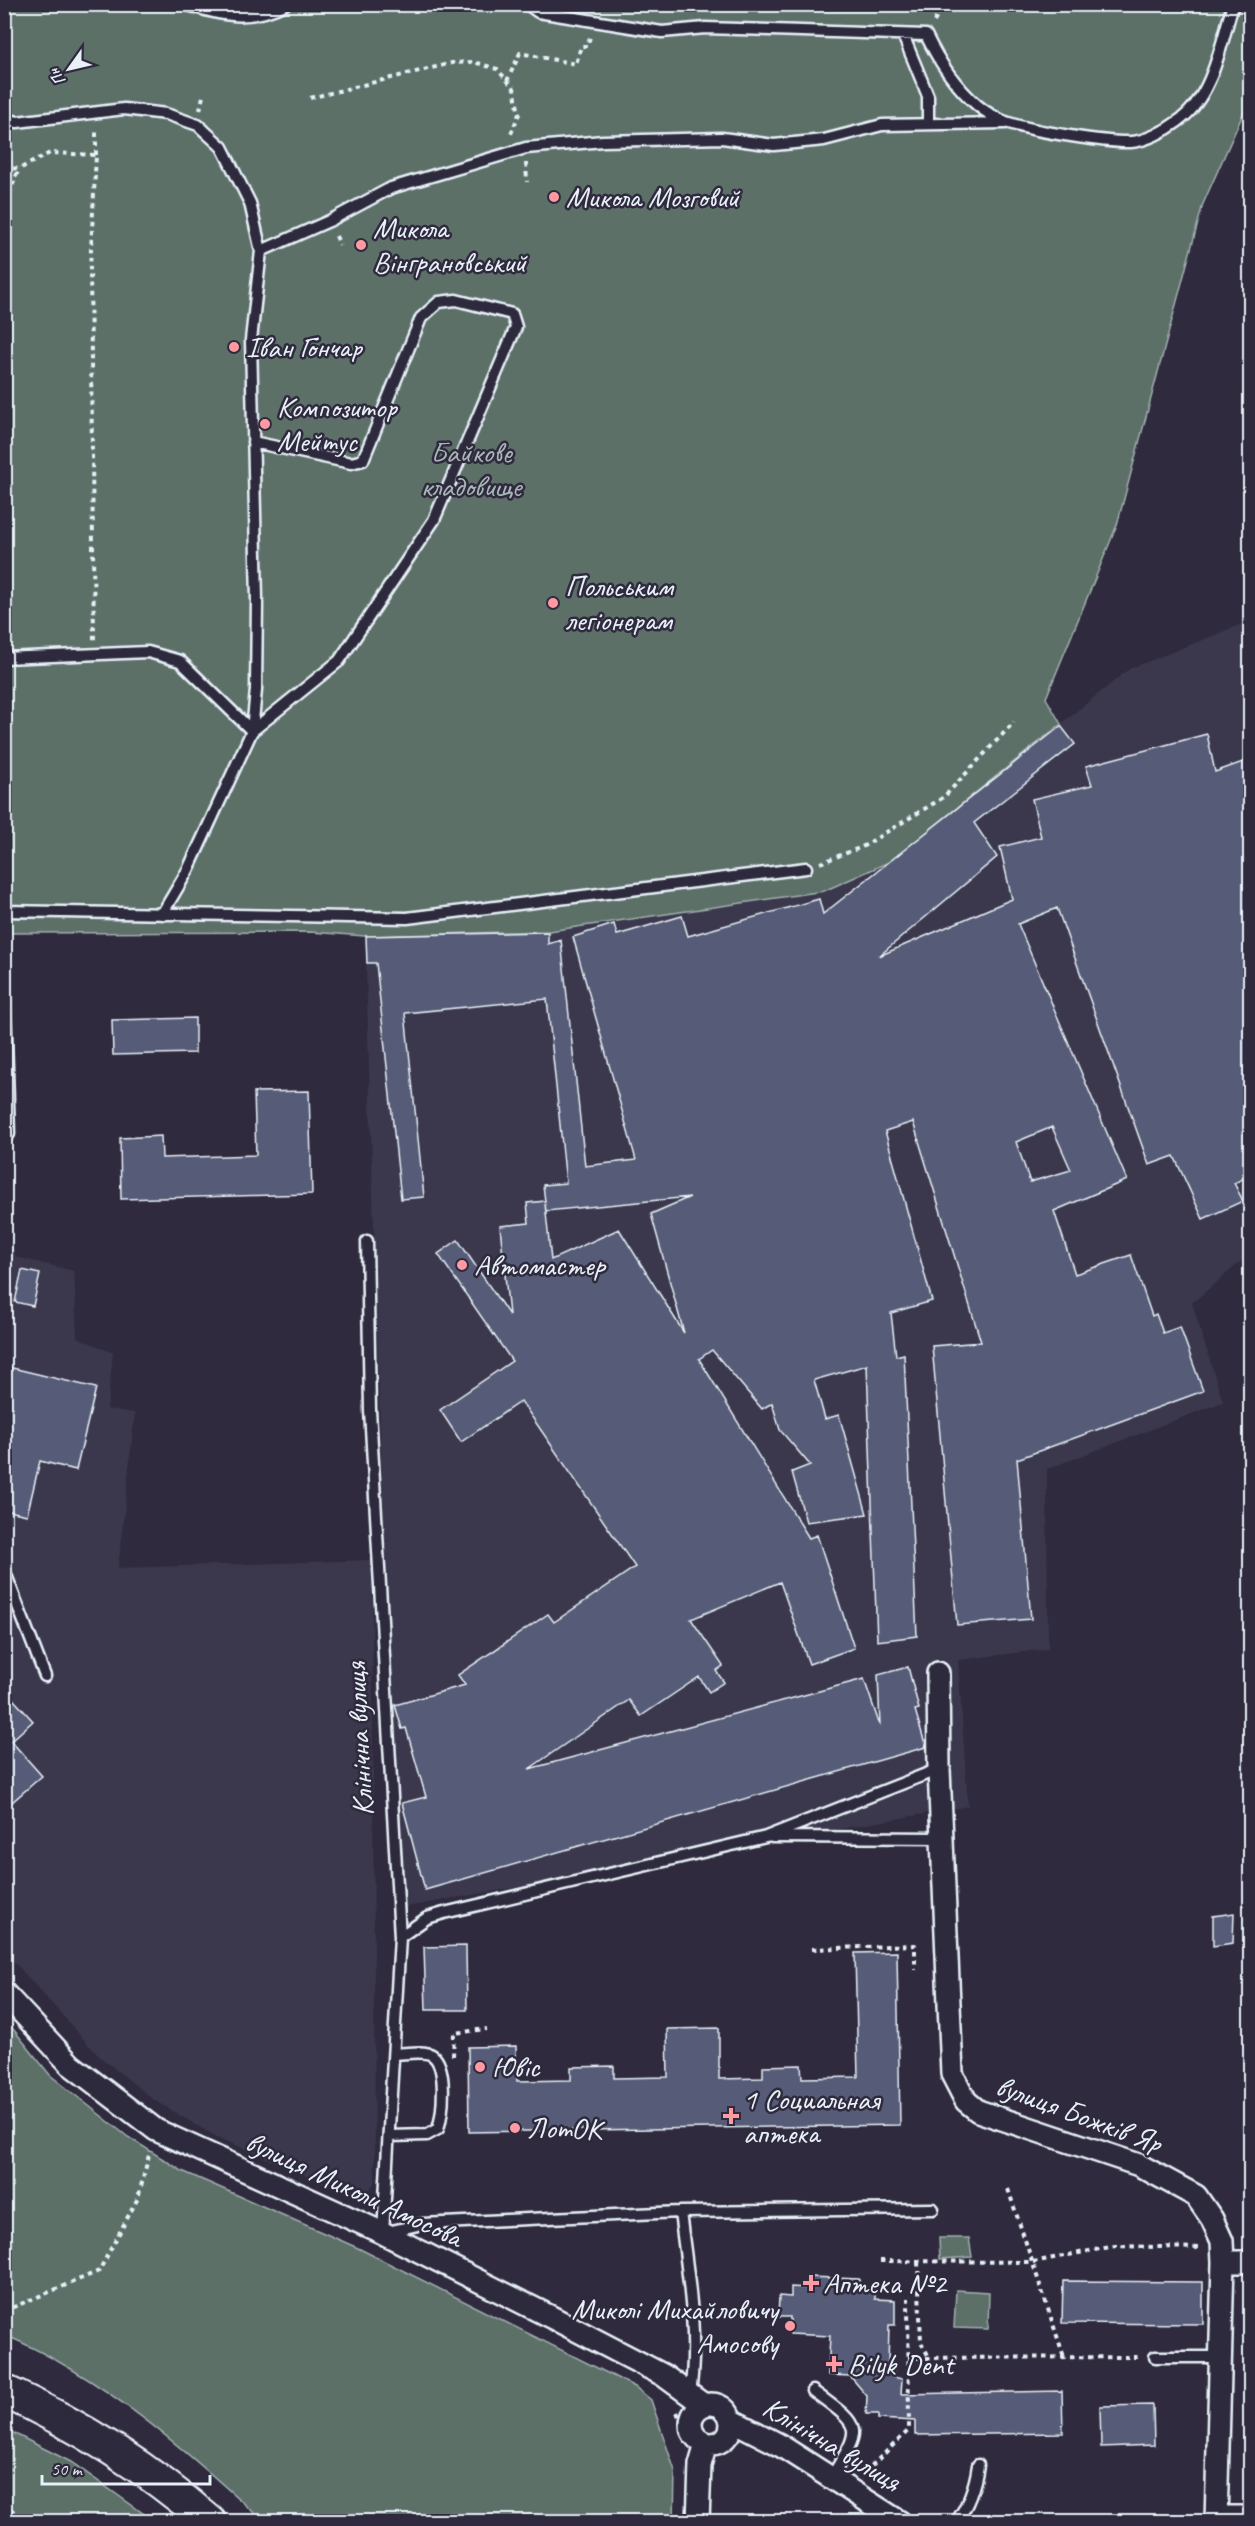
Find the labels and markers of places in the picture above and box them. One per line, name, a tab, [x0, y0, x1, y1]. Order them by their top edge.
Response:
place label: Микола Мозговий	[566, 178, 741, 216]
marker: Микола Мозговий	[547, 190, 561, 204]
place label: Микола Вінграновський	[373, 209, 528, 281]
marker: Микола Вінграновський	[354, 238, 368, 252]
place label: Іван Гончар	[246, 328, 363, 366]
marker: Іван Гончар	[227, 340, 241, 354]
place label: Композитор Мейтус	[277, 388, 398, 460]
marker: Композитор Мейтус	[258, 417, 272, 431]
place label: Польським легіонерам	[565, 567, 675, 639]
marker: Польським легіонерам	[546, 596, 560, 610]
place label: Автомастер	[474, 1246, 606, 1284]
marker: Автомастер	[455, 1258, 469, 1272]
place label: Ювіс	[492, 2048, 541, 2086]
marker: Ювіс	[473, 2060, 487, 2074]
place label: 1 Социальная аптека	[743, 2080, 882, 2152]
place label: ЛотОК	[527, 2109, 606, 2147]
marker: 1 Социальная аптека	[724, 2109, 738, 2123]
marker: ЛотОК	[508, 2121, 522, 2135]
place label: Аптека №2	[823, 2264, 949, 2302]
marker: Аптека №2	[804, 2276, 818, 2290]
place label: Миколі Михайловичу Амосову	[572, 2290, 781, 2362]
marker: Миколі Михайловичу Амосову	[783, 2319, 797, 2333]
place label: Bilyk Dent	[848, 2345, 957, 2383]
marker: Bilyk Dent	[825, 2355, 843, 2373]

